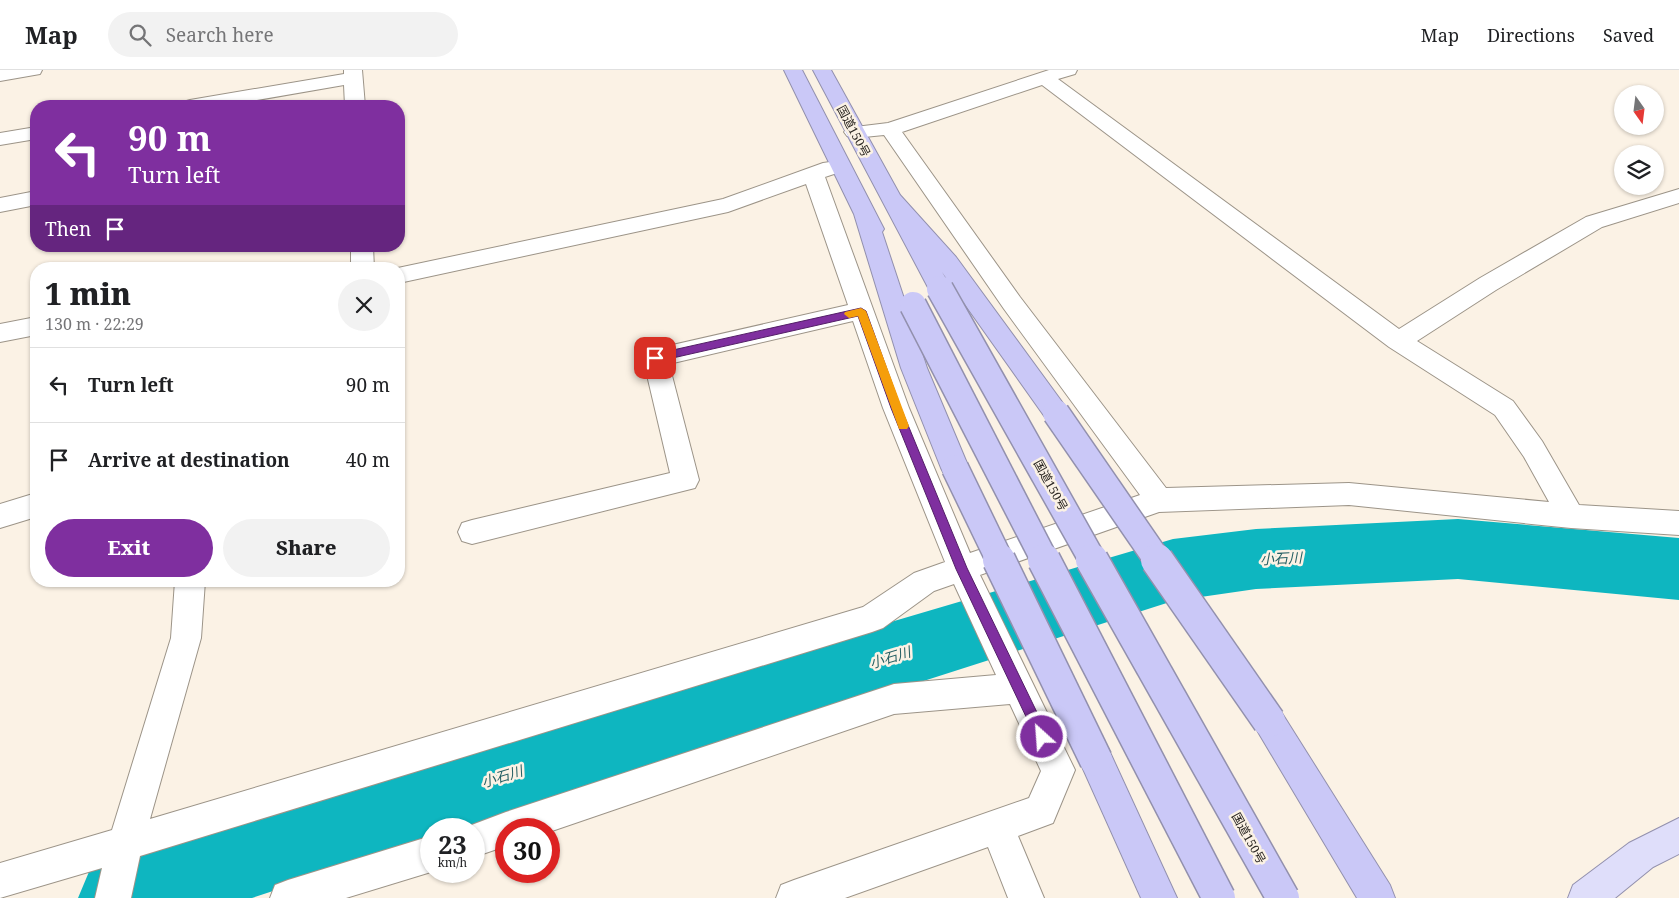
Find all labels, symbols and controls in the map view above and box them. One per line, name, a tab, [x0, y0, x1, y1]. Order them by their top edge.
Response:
search box	[108, 12, 458, 57]
text: Map	[25, 18, 78, 51]
icon: search	[126, 21, 154, 49]
text: Search here	[166, 22, 274, 48]
text: Map	[1421, 23, 1459, 47]
text: Directions	[1487, 23, 1575, 47]
text: Saved	[1603, 23, 1654, 47]
north arrow	[1614, 85, 1664, 135]
map controls	[1614, 85, 1664, 195]
street label: 国道150号	[833, 102, 875, 160]
text: 90 m	[128, 114, 211, 161]
icon: left	[45, 120, 110, 185]
button: layers	[1614, 145, 1664, 195]
text: Turn left	[128, 159, 220, 189]
icon: arrive	[101, 215, 129, 243]
text: Then	[45, 216, 91, 242]
text: 1 min	[45, 273, 131, 314]
button: close	[338, 279, 390, 331]
text: 130 m · 22:29	[45, 313, 144, 335]
pin	[634, 337, 676, 379]
icon: arrive	[641, 344, 669, 372]
icon: left	[45, 371, 73, 399]
text: Turn left	[88, 372, 174, 398]
text: 90 m	[346, 372, 390, 398]
icon: arrive	[45, 446, 73, 474]
text: Arrive at destination	[88, 447, 290, 473]
text: 40 m	[346, 447, 390, 473]
street label: 国道150号	[1030, 456, 1072, 514]
button: Exit	[45, 519, 213, 577]
button: Share	[223, 519, 390, 577]
water label: 小石川	[1260, 547, 1304, 569]
water label: 小石川	[867, 641, 915, 672]
position arrow	[1015, 710, 1067, 762]
water label: 小石川	[479, 760, 527, 791]
street label: 国道150号	[1228, 809, 1270, 867]
speed limit sign: 30	[495, 818, 560, 883]
text: 23	[438, 827, 467, 861]
text: km/h	[438, 854, 467, 871]

